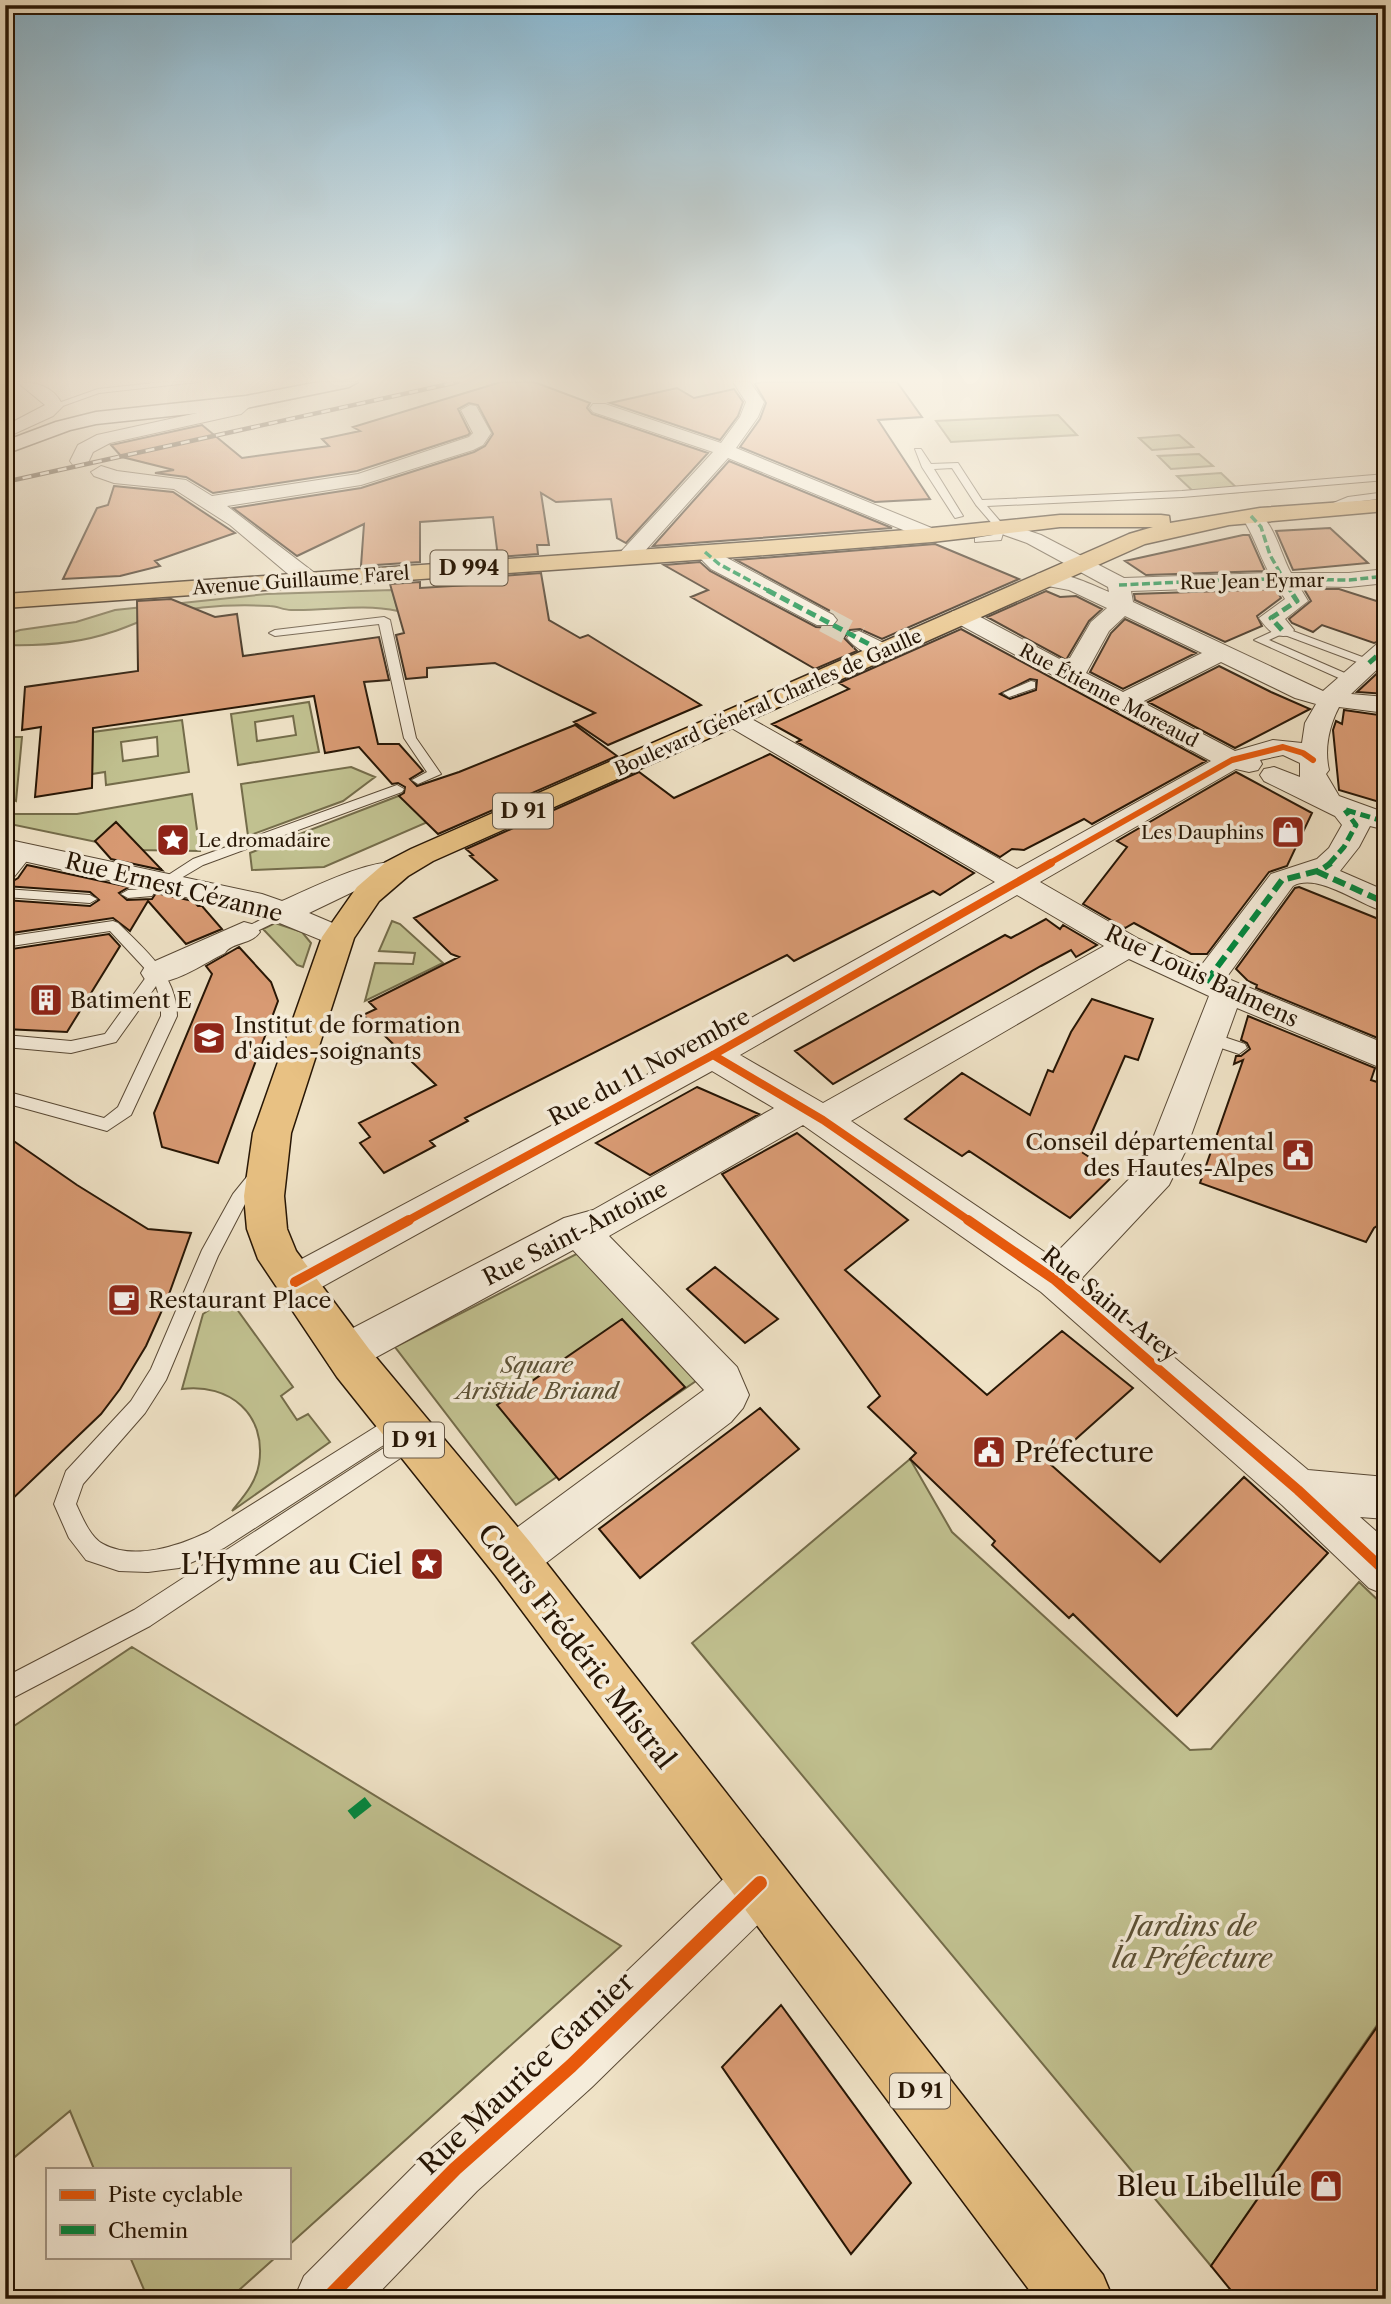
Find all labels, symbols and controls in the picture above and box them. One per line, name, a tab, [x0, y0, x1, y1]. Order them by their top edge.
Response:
road number: D 994	[430, 550, 508, 586]
street label: Avenue Guillaume Farel	[191, 561, 411, 600]
street label: Rue Jean Eymar	[1179, 569, 1325, 594]
street label: Boulevard Général Charles de Gaulle	[611, 624, 926, 781]
street label: Rue Étienne Moreaud	[1015, 639, 1202, 753]
road number: D 91	[493, 794, 553, 828]
shop icon: Les Dauphins	[1269, 813, 1307, 851]
place icon: Le dromadaire	[154, 821, 192, 859]
place label: Les Dauphins	[1141, 821, 1264, 844]
place label: Le dromadaire	[198, 829, 331, 852]
street label: Rue Ernest Cézanne	[62, 846, 286, 928]
street label: Rue Louis Balmens	[1101, 919, 1303, 1033]
building icon: Batiment E	[27, 981, 65, 1019]
place label: Batiment E	[70, 986, 192, 1014]
street label: Rue du 11 Novembre	[544, 1002, 754, 1132]
place label: Institut de formation d'aides-soignants	[234, 1011, 461, 1065]
school or university icon: Institut de formation d'aides-soignants	[190, 1019, 228, 1057]
place label: Conseil départemental des Hautes-Alpes	[1025, 1128, 1274, 1182]
public building icon: Conseil départemental des Hautes-Alpes	[1279, 1136, 1317, 1174]
street label: Rue Saint-Antoine	[478, 1174, 672, 1292]
street label: Rue Saint-Arey	[1036, 1241, 1184, 1368]
cafe icon: Restaurant Place	[105, 1281, 143, 1319]
place label: Restaurant Place	[148, 1286, 331, 1314]
park label: Square Aristide Briand	[453, 1351, 620, 1405]
road number: D 91	[384, 1422, 444, 1458]
public building icon: Préfecture	[970, 1433, 1008, 1471]
place label: Préfecture	[1014, 1435, 1154, 1469]
street label: Cours Frédéric Mistral	[471, 1517, 683, 1775]
place icon: L'Hymne au Ciel	[408, 1545, 446, 1583]
place label: L'Hymne au Ciel	[181, 1547, 402, 1581]
park label: Jardins de la Préfecture	[1112, 1909, 1274, 1975]
street label: Rue Maurice Garnier	[411, 1964, 641, 2182]
road number: D 91	[890, 2074, 950, 2108]
shop icon: Bleu Libellule	[1307, 2167, 1345, 2205]
legend	[46, 2168, 290, 2258]
place label: Bleu Libellule	[1117, 2169, 1302, 2203]
text: Piste cyclable	[108, 2182, 243, 2207]
text: Chemin	[108, 2218, 188, 2243]

